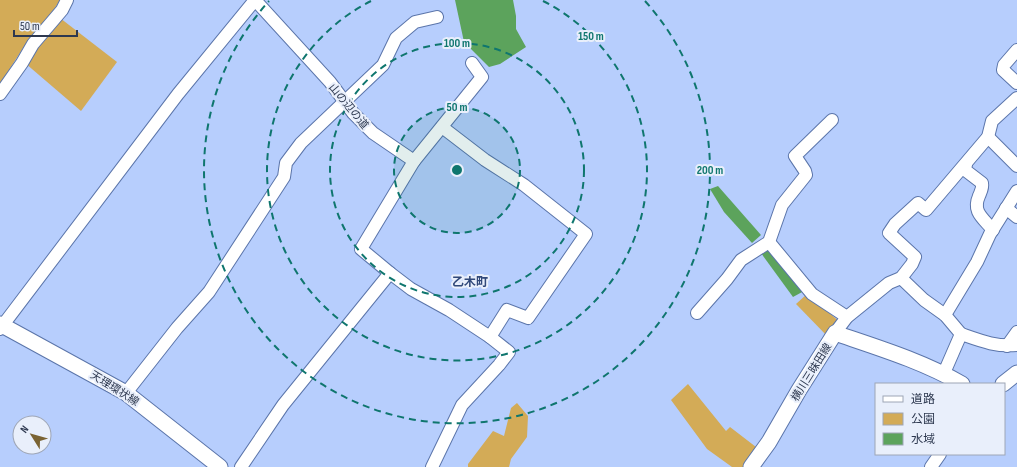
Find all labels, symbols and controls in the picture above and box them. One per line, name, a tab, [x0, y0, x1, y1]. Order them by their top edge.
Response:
scale bar	[14, 12, 77, 38]
text: 50 m	[20, 19, 40, 34]
text: 150 m	[578, 29, 604, 44]
text: 100 m	[444, 36, 470, 51]
street label: 山の辺の道	[326, 81, 371, 132]
text: 50 m	[447, 100, 467, 115]
centre of rings	[450, 163, 464, 177]
text: 200 m	[697, 163, 723, 178]
district label: 乙木町	[452, 275, 488, 290]
street label: 横川三昧田線	[788, 341, 834, 404]
street label: 天理環状線	[88, 368, 142, 409]
legend	[875, 383, 1005, 455]
text: 道路	[911, 392, 935, 407]
text: 公園	[911, 412, 935, 427]
north arrow	[12, 415, 52, 455]
text: N	[17, 423, 31, 436]
text: 水域	[911, 432, 935, 447]

